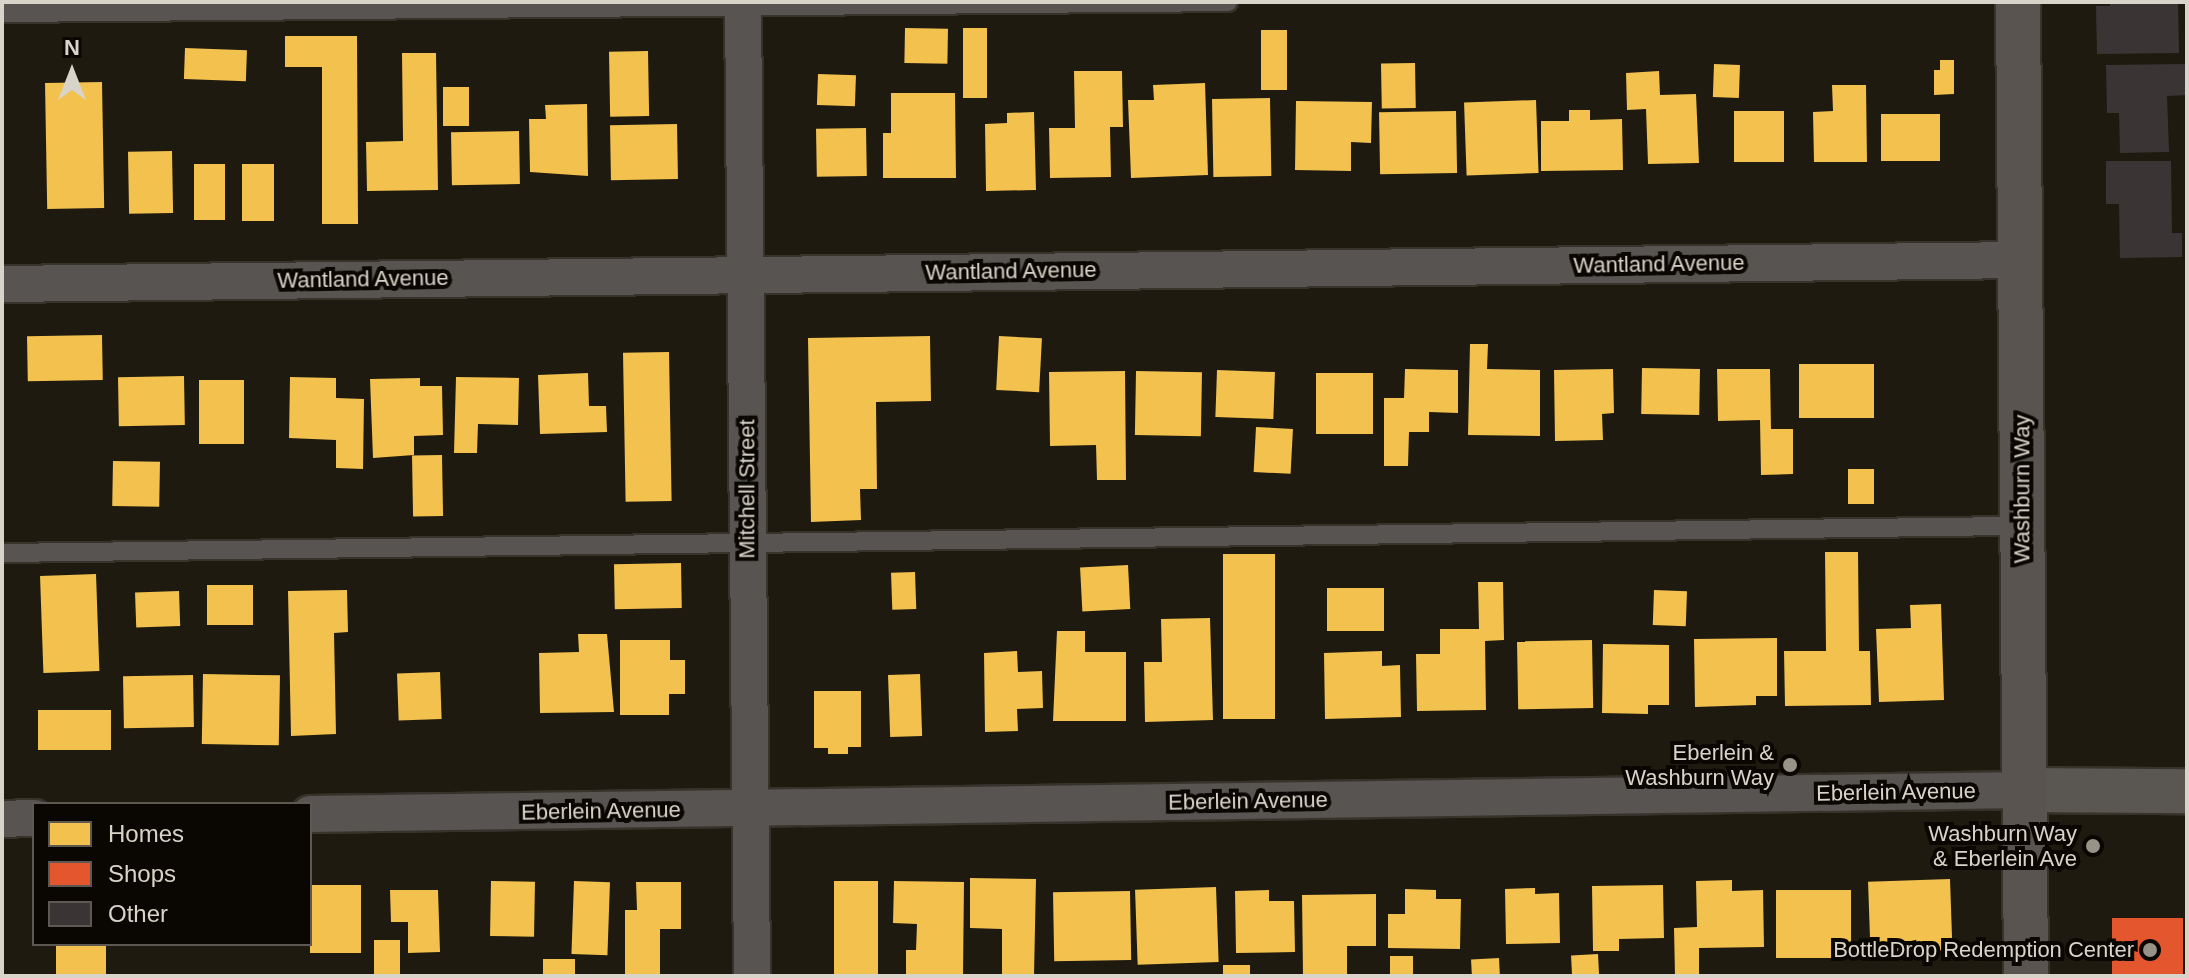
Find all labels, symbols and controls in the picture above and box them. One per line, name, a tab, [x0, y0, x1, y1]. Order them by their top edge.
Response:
north arrow	[32, 32, 112, 112]
text: N	[64, 35, 80, 60]
street label: Wantland Avenue	[1573, 249, 1745, 279]
street label: Wantland Avenue	[925, 256, 1097, 286]
street label: Wantland Avenue	[277, 264, 449, 294]
street label: Washburn Way	[2009, 415, 2035, 563]
street label: Mitchell Street	[734, 419, 760, 559]
place label: Eberlein & Washburn Way	[1625, 739, 1774, 790]
marker: Eberlein & Washburn Way	[1781, 756, 1799, 774]
street label: Eberlein Avenue	[1815, 777, 1977, 807]
street label: Eberlein Avenue	[1167, 786, 1329, 816]
street label: Eberlein Avenue	[520, 796, 682, 826]
legend	[32, 802, 312, 946]
text: Homes	[108, 820, 184, 847]
place label: Washburn Way & Eberlein Ave	[1928, 820, 2077, 872]
marker: Washburn Way & Eberlein Ave	[2084, 837, 2102, 855]
text: Shops	[108, 860, 176, 887]
text: Other	[108, 900, 168, 927]
place label: BottleDrop Redemption Center	[1833, 937, 2134, 963]
marker: BottleDrop Redemption Center	[2141, 941, 2159, 959]

